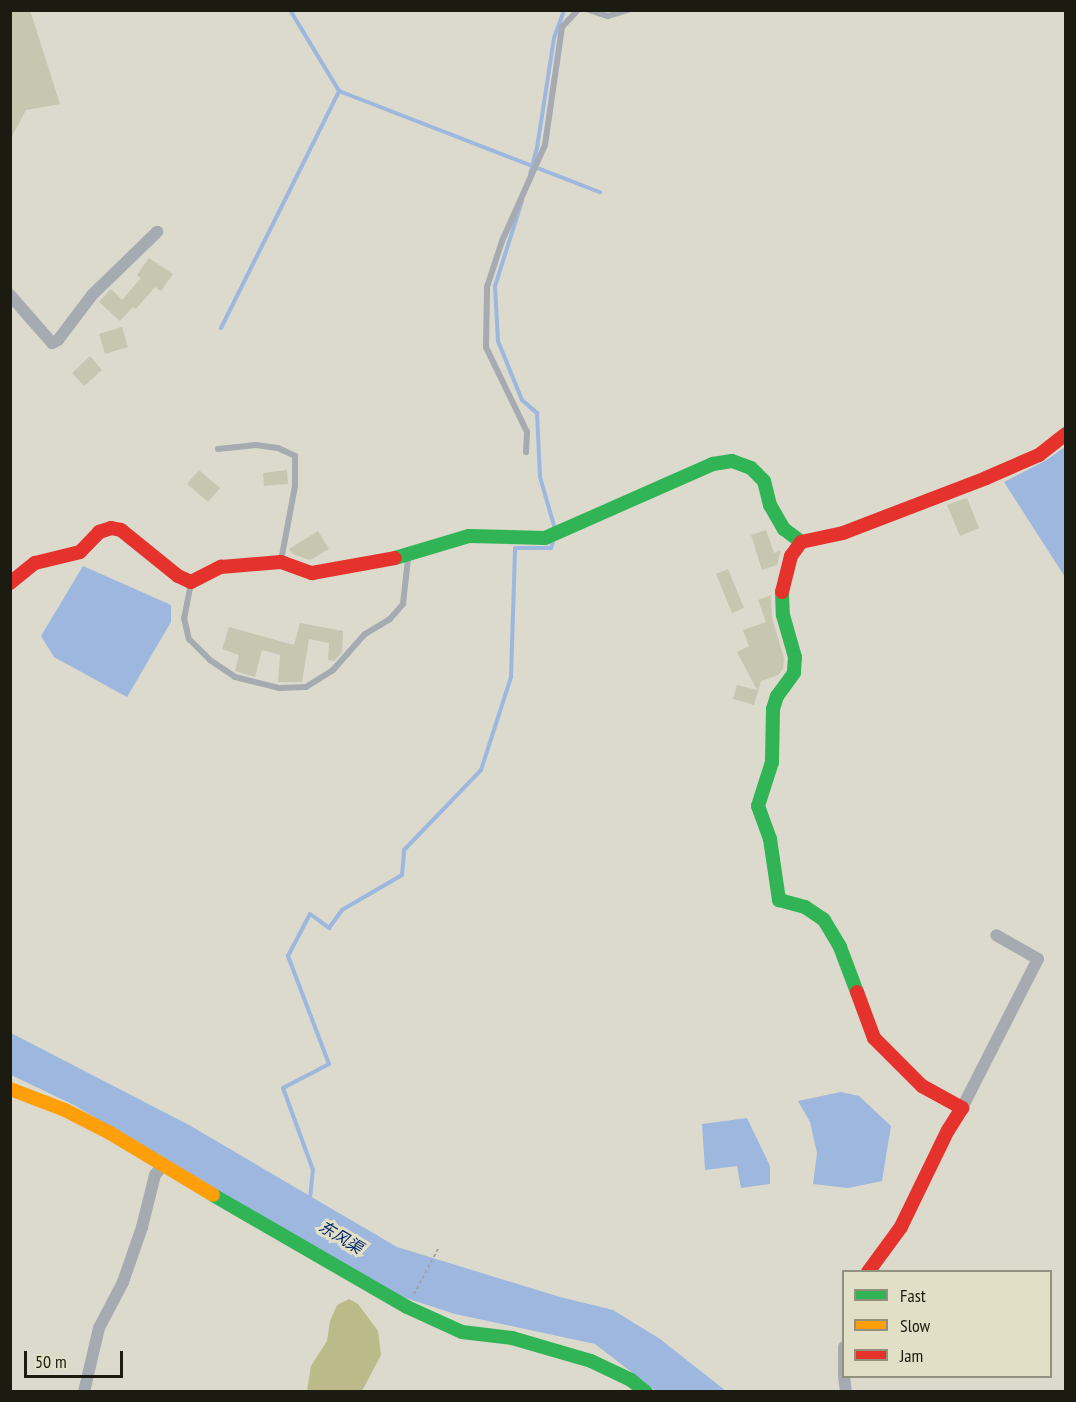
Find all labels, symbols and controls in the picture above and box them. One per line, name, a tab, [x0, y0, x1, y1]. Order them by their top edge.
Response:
water label: 东风渠	[315, 1216, 367, 1258]
legend	[842, 1270, 1052, 1378]
text: Fast	[900, 1284, 926, 1307]
text: Slow	[900, 1314, 930, 1337]
scale bar	[27, 1339, 126, 1377]
text: Jam	[900, 1344, 923, 1367]
text: 50 m	[35, 1350, 67, 1373]

